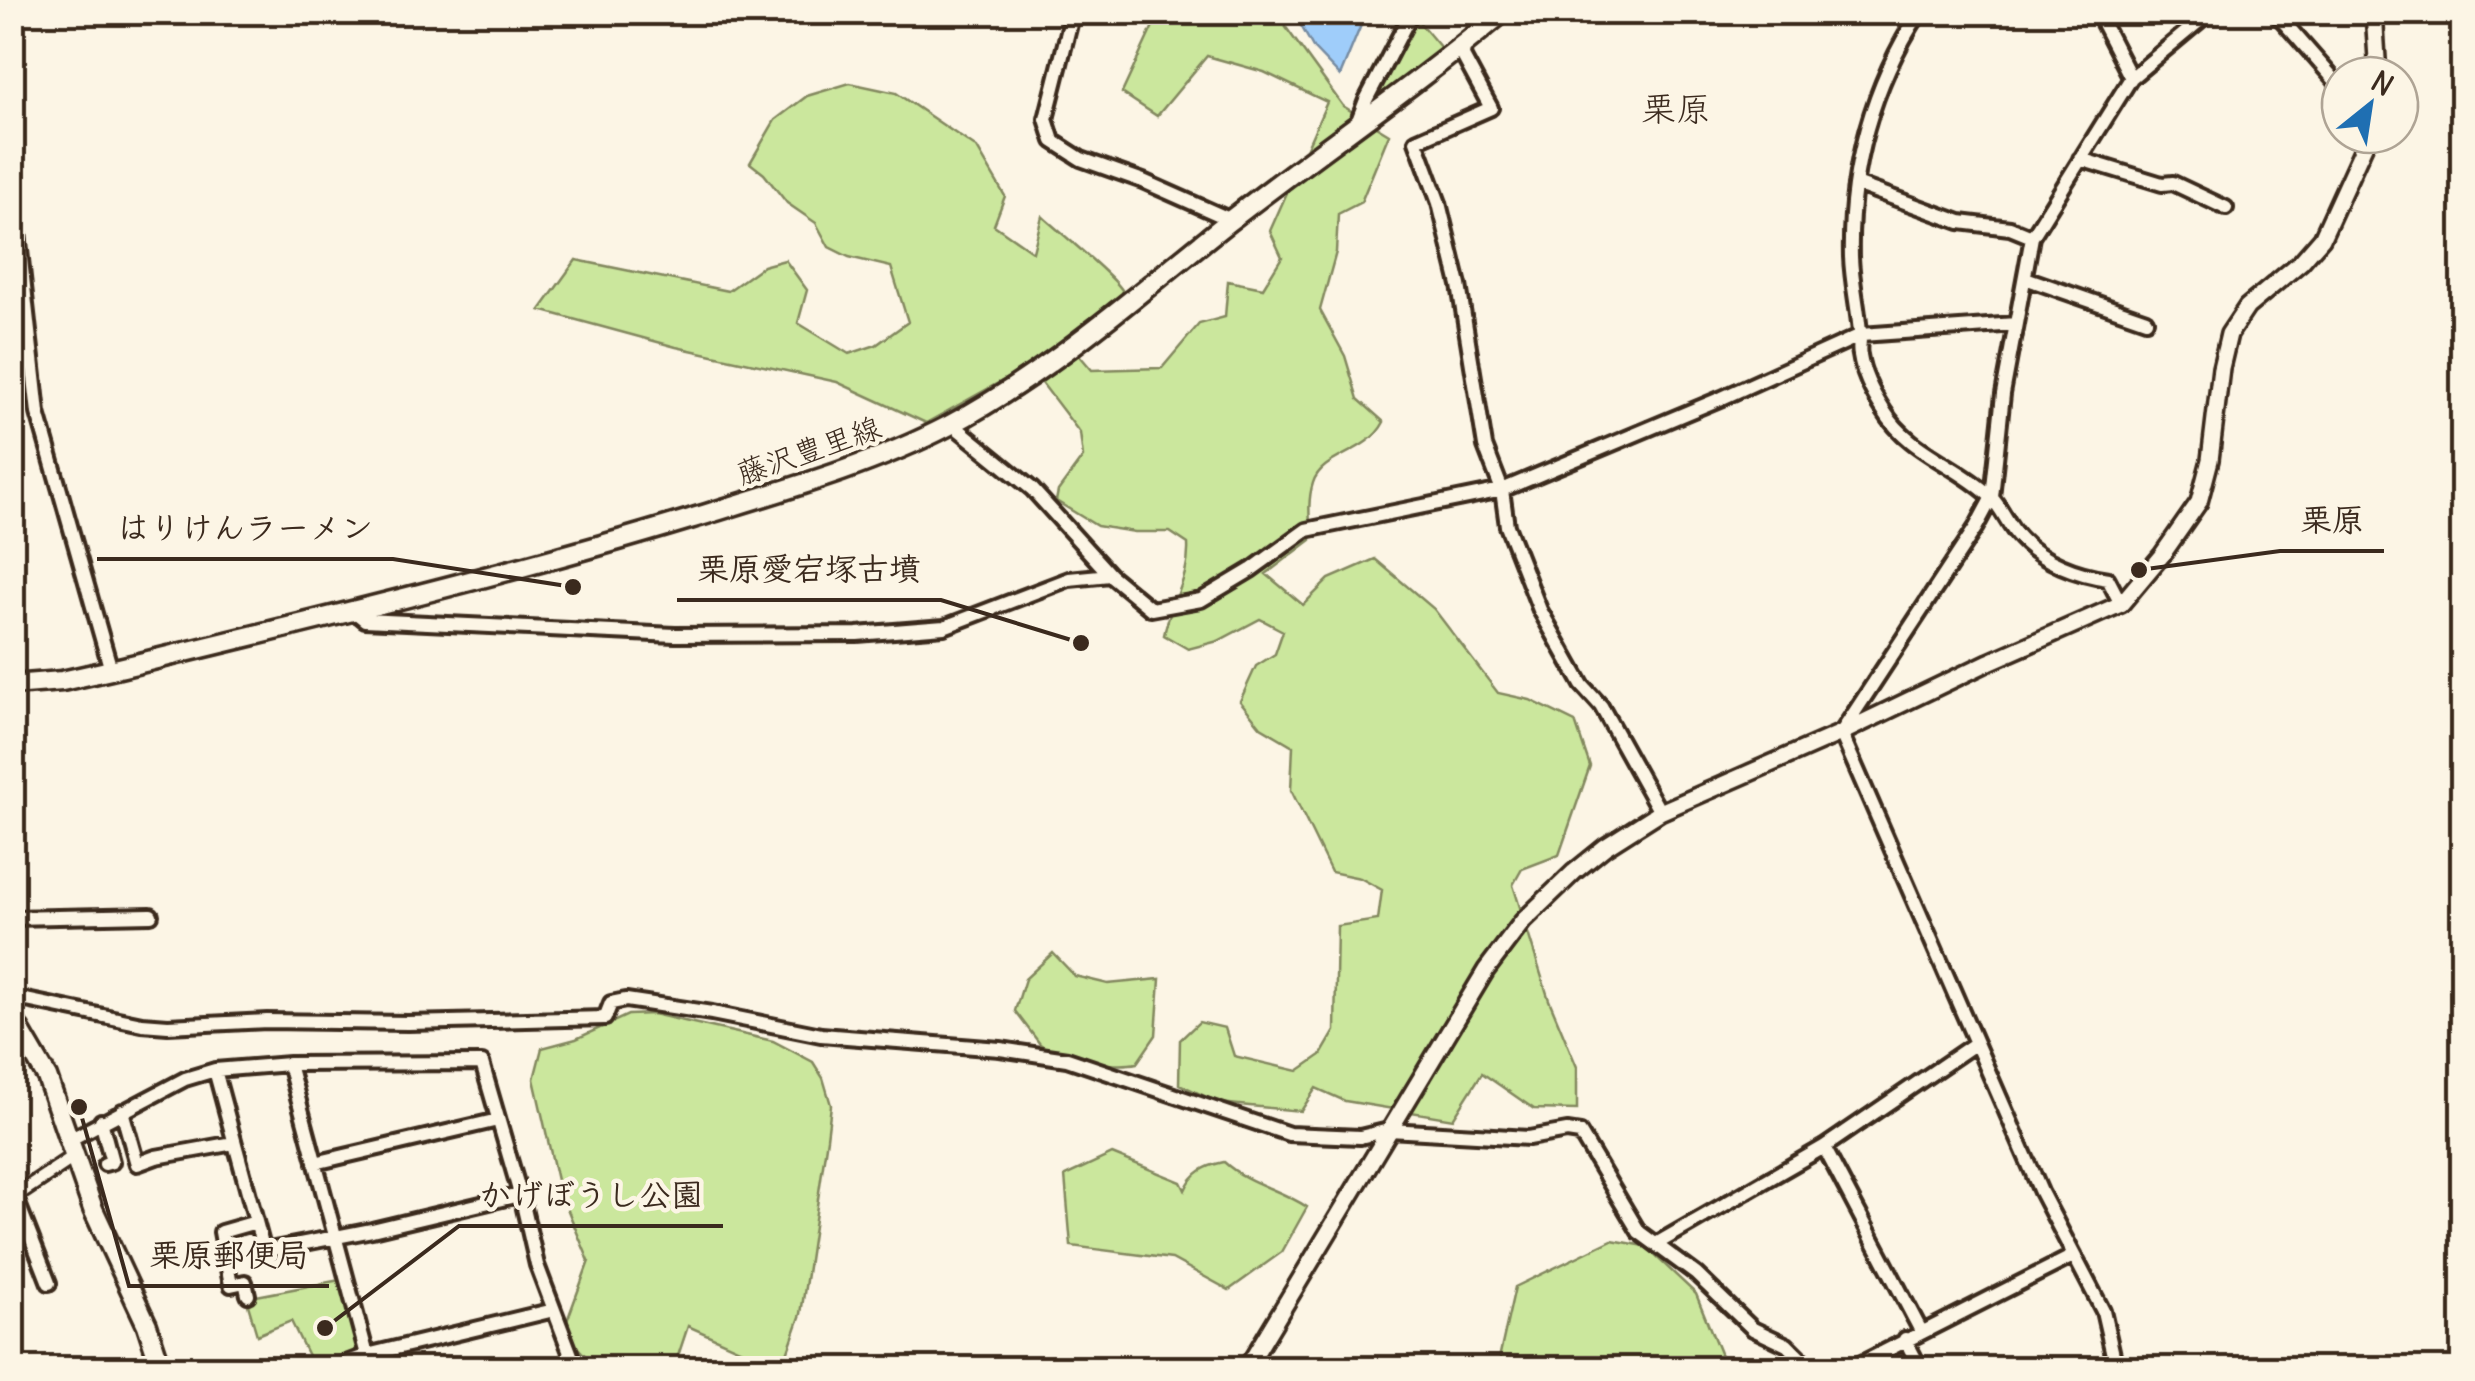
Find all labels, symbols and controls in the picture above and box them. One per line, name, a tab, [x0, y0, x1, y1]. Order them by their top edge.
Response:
north arrow	[2320, 55, 2420, 155]
text: N	[2365, 63, 2400, 104]
district label: 栗原	[1641, 86, 1711, 130]
street label: 藤沢豊里線	[732, 408, 886, 492]
callout: 栗原	[2280, 489, 2384, 551]
callout: はりけんラーメン	[97, 497, 393, 559]
text: 栗原	[2300, 499, 2364, 540]
text: はりけんラーメン	[117, 507, 373, 548]
callout: 栗原愛宕塚古墳	[677, 538, 941, 600]
text: 栗原愛宕塚古墳	[697, 548, 921, 589]
callout: かげぼうし公園	[459, 1164, 723, 1226]
text: かげぼうし公園	[479, 1174, 703, 1215]
callout: 栗原郵便局	[129, 1224, 329, 1286]
text: 栗原郵便局	[149, 1234, 309, 1275]

